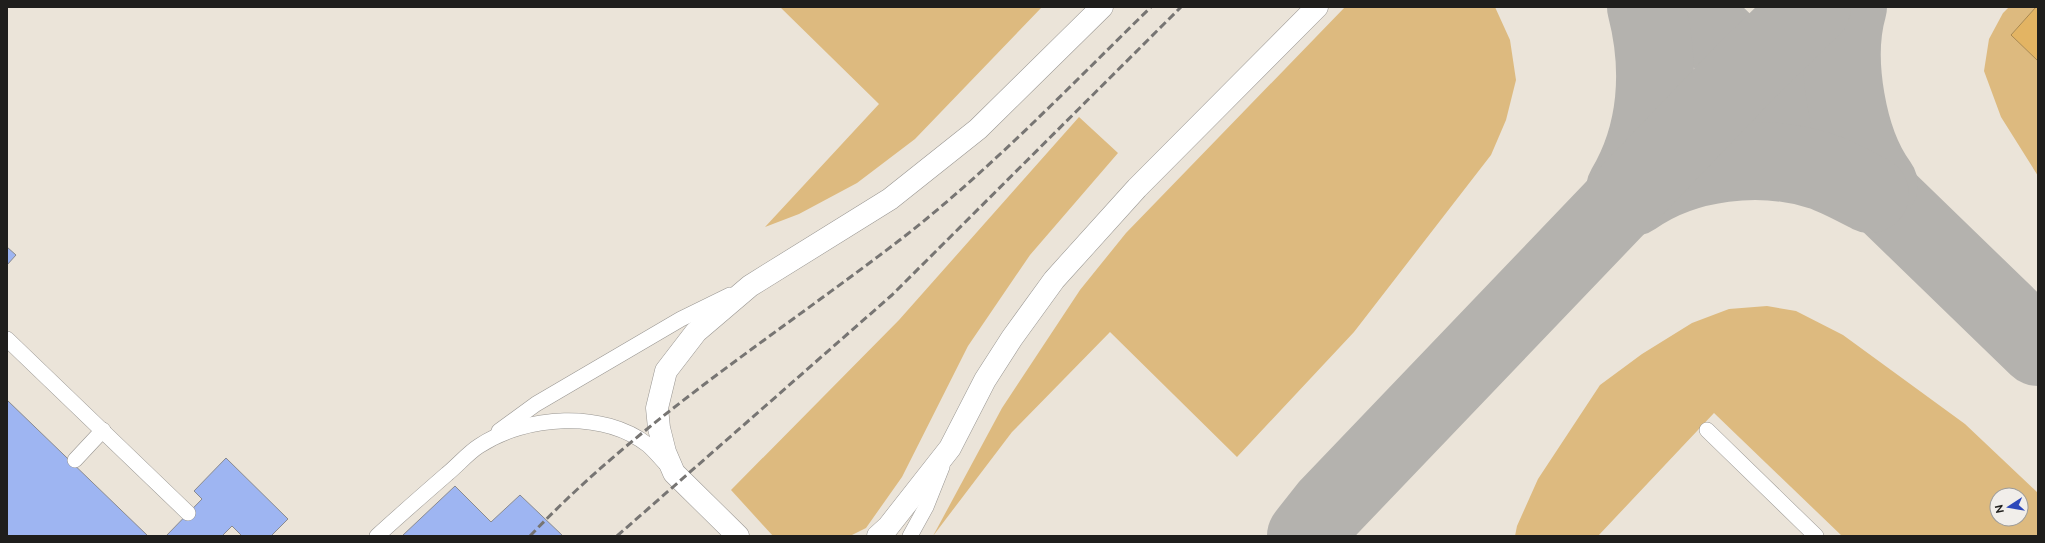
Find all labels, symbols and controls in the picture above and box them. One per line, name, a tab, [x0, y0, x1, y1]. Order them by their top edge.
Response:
north arrow	[1989, 487, 2029, 527]
text: N	[1992, 504, 2007, 514]

